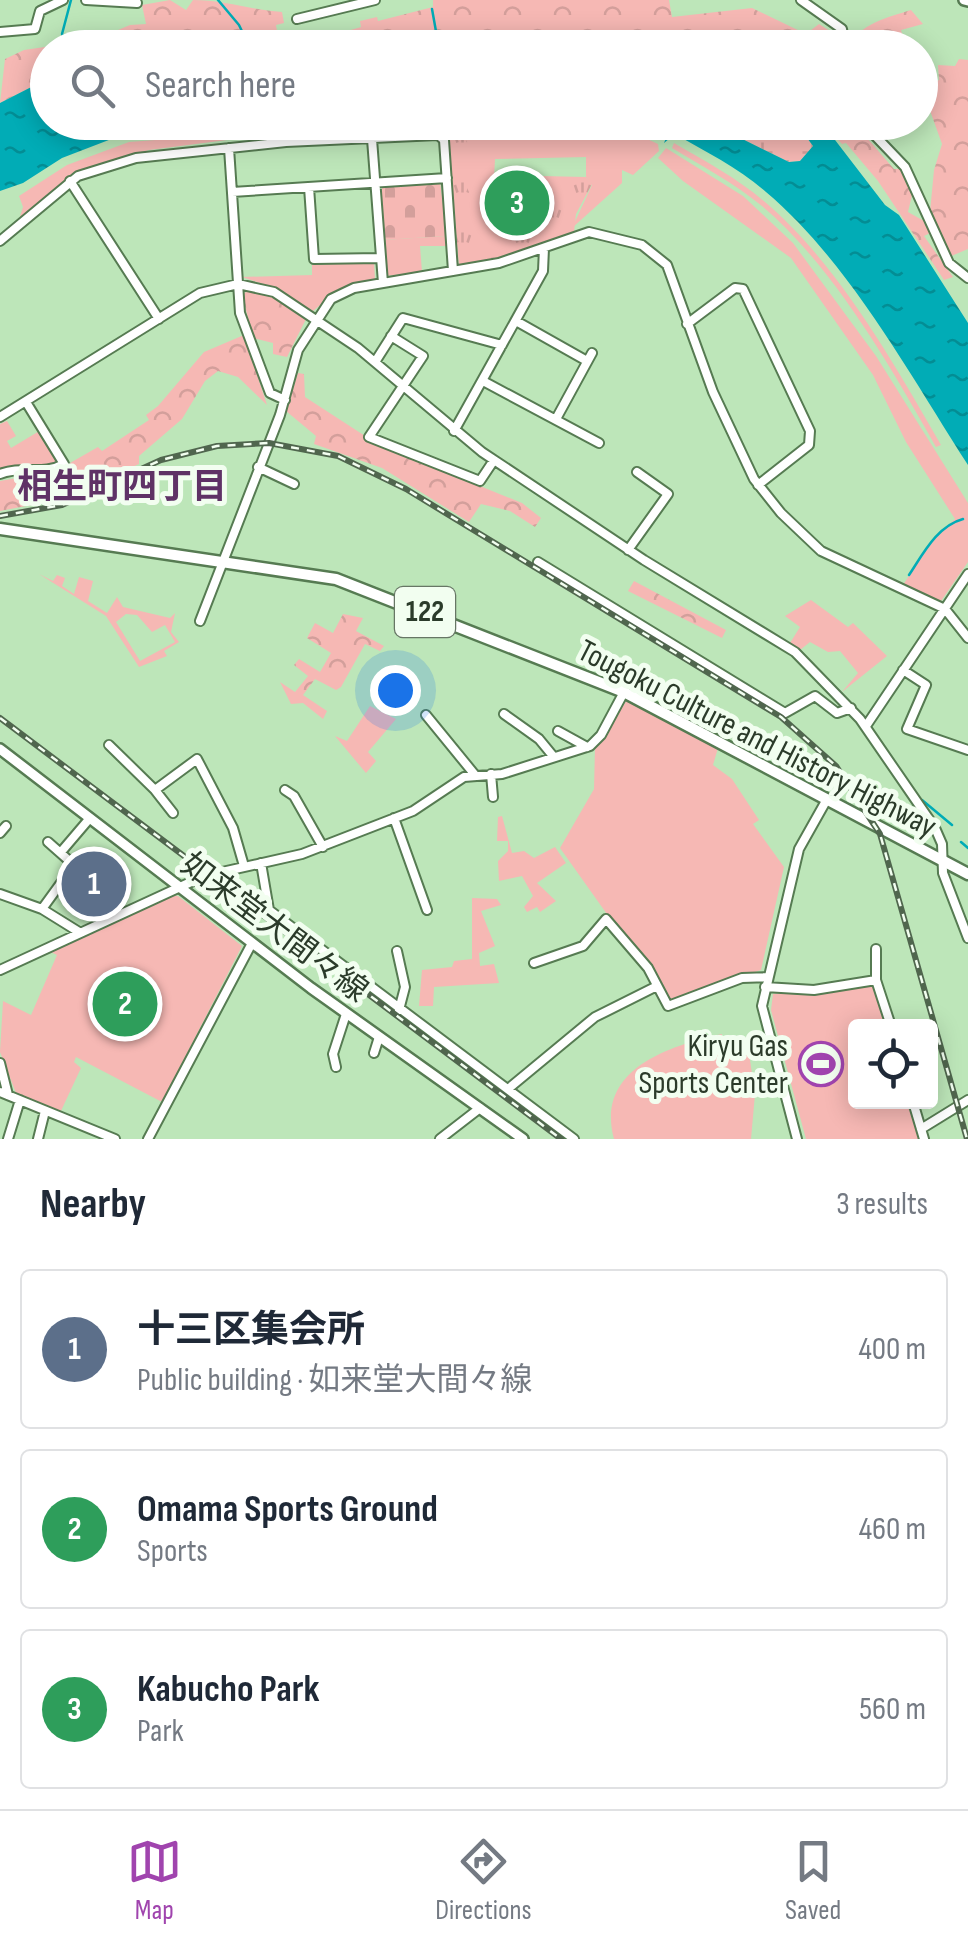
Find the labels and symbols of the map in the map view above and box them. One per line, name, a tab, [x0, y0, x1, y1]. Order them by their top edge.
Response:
pin: 3	[484, 166, 550, 240]
district label: 相生町四丁目	[17, 466, 227, 509]
road number: 122	[395, 587, 455, 637]
street label: Tougoku Culture and History Highway	[571, 631, 943, 847]
your location	[370, 665, 421, 716]
street label: 如来堂大間々線	[173, 845, 375, 1011]
pin: 1	[62, 846, 126, 922]
pin: 2	[92, 966, 158, 1042]
place label: Kiryu Gas Sports Center	[639, 1027, 788, 1103]
sports icon: Kiryu Gas Sports Center	[798, 1041, 844, 1087]

